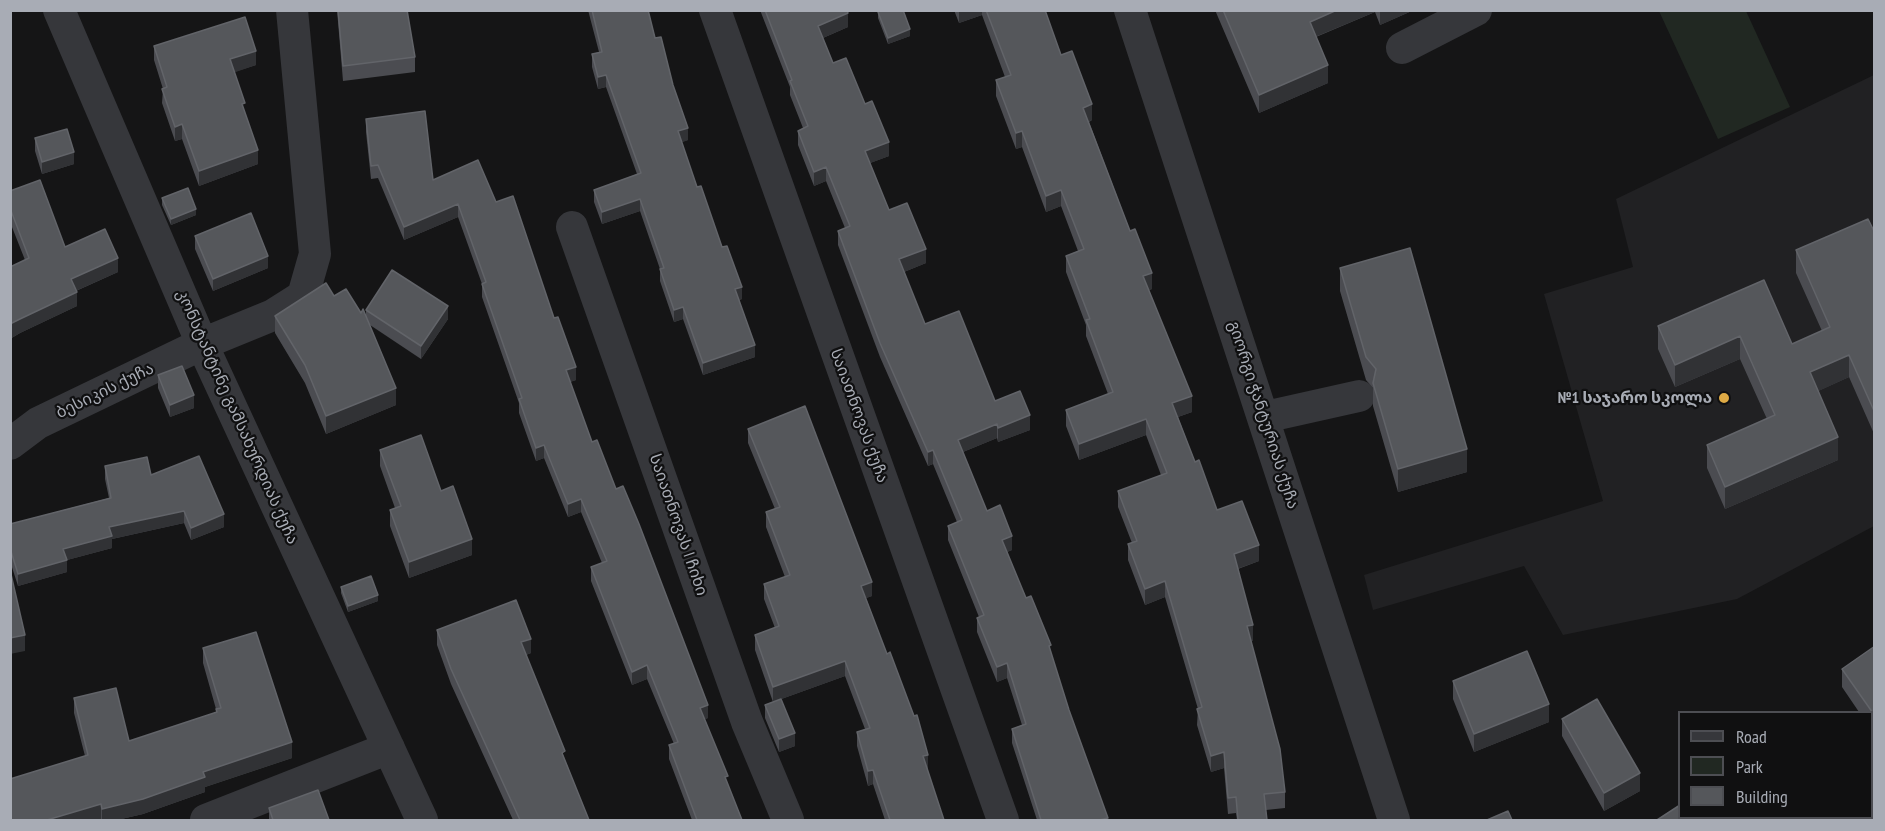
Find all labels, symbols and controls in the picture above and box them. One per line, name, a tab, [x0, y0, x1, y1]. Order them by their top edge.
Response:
street label: კონსტანტინე გამსახურდიას ქუჩა	[172, 287, 302, 547]
street label: გიორგი ჭანტურიას ქუჩა	[1224, 319, 1302, 511]
street label: საიათნოვას ქუჩა	[826, 346, 892, 486]
street label: ბესიკის ქუჩა	[53, 359, 157, 423]
place label: №1 საჯარო სკოლა	[1558, 388, 1712, 408]
marker: №1 საჯარო სკოლა	[1717, 391, 1731, 405]
street label: საიათნოვას I ჩიხი	[645, 452, 711, 598]
legend	[1678, 711, 1873, 819]
text: Road	[1736, 725, 1767, 748]
text: Park	[1736, 755, 1763, 778]
text: Building	[1736, 785, 1788, 808]

